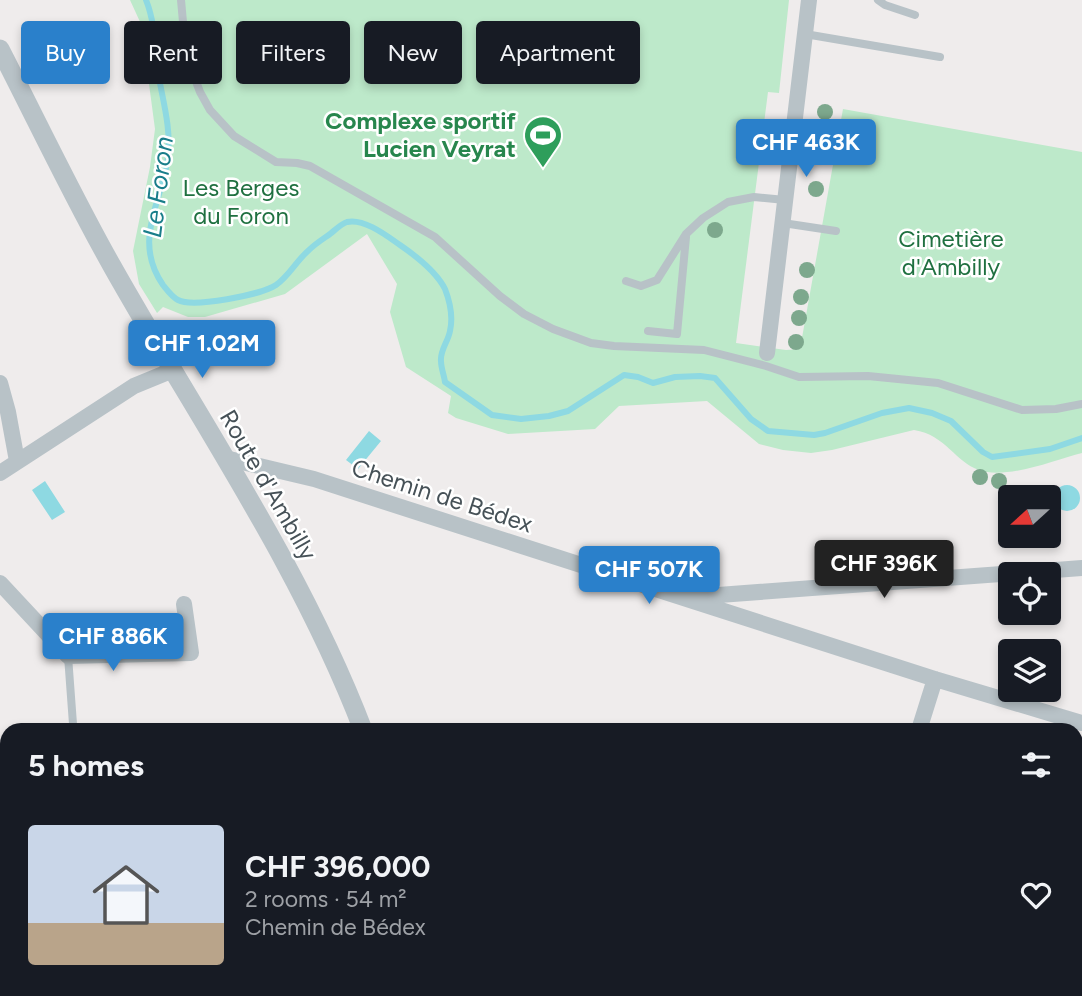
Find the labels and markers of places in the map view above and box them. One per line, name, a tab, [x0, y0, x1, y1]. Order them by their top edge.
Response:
place label: Complexe sportif Lucien Veyrat	[325, 106, 517, 163]
sports icon: Complexe sportif Lucien Veyrat	[522, 114, 564, 169]
pin: CHF 463K	[734, 120, 878, 179]
pin: CHF 1.02M	[122, 320, 282, 380]
pin: CHF 396K	[812, 540, 956, 600]
pin: CHF 507K	[577, 546, 721, 606]
pin: CHF 886K	[41, 614, 185, 673]

